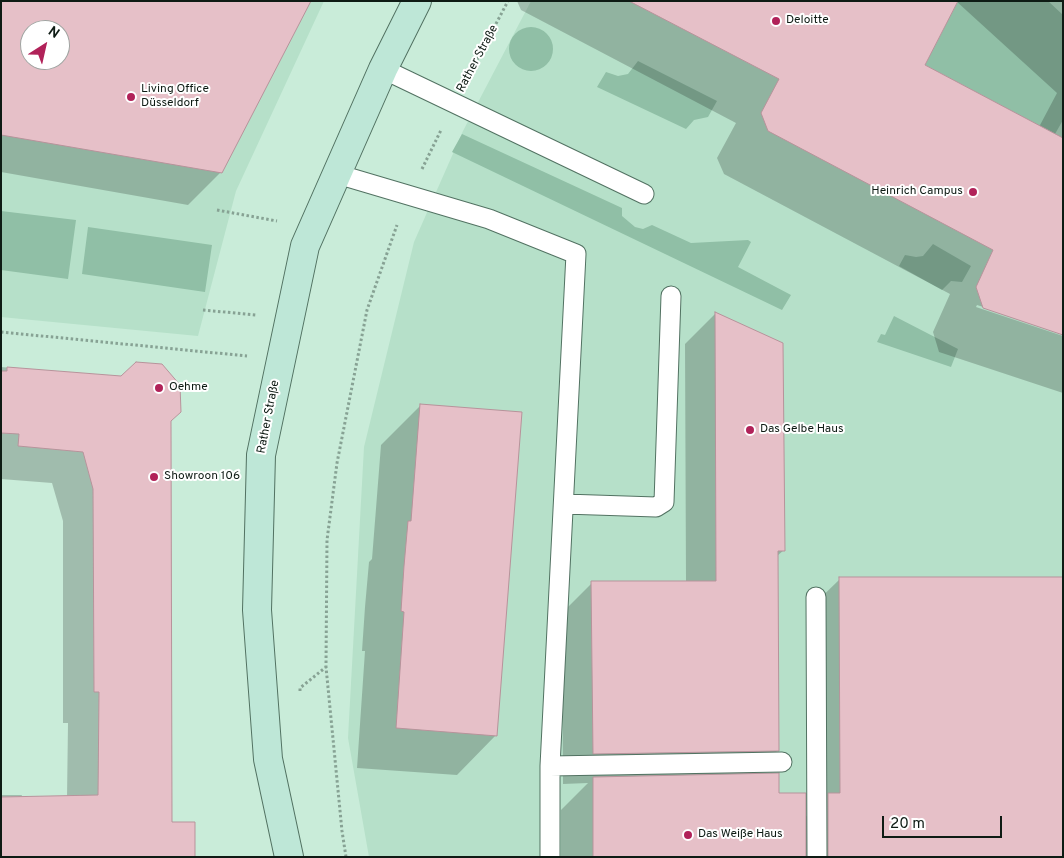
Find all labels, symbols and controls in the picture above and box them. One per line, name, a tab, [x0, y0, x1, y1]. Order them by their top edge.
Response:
place label: Deloitte	[786, 14, 829, 28]
marker: Deloitte	[770, 15, 782, 27]
north arrow	[20, 20, 70, 70]
text: N	[44, 23, 62, 43]
street label: Rather Straße	[454, 23, 502, 95]
place label: Living Office Düsseldorf	[141, 83, 209, 111]
marker: Living Office Düsseldorf	[125, 91, 137, 103]
place label: Heinrich Campus	[871, 185, 963, 199]
marker: Heinrich Campus	[967, 186, 979, 198]
street label: Rather Straße	[255, 379, 283, 455]
place label: Oehme	[169, 381, 208, 395]
marker: Oehme	[153, 382, 165, 394]
place label: Das Gelbe Haus	[760, 423, 844, 437]
marker: Das Gelbe Haus	[744, 424, 756, 436]
place label: Showroon 106	[164, 470, 240, 484]
marker: Showroon 106	[148, 471, 160, 483]
scale bar	[884, 806, 1004, 838]
text: 20 m	[890, 815, 925, 834]
place label: Das Weiße Haus	[698, 828, 783, 842]
marker: Das Weiße Haus	[682, 829, 694, 841]

